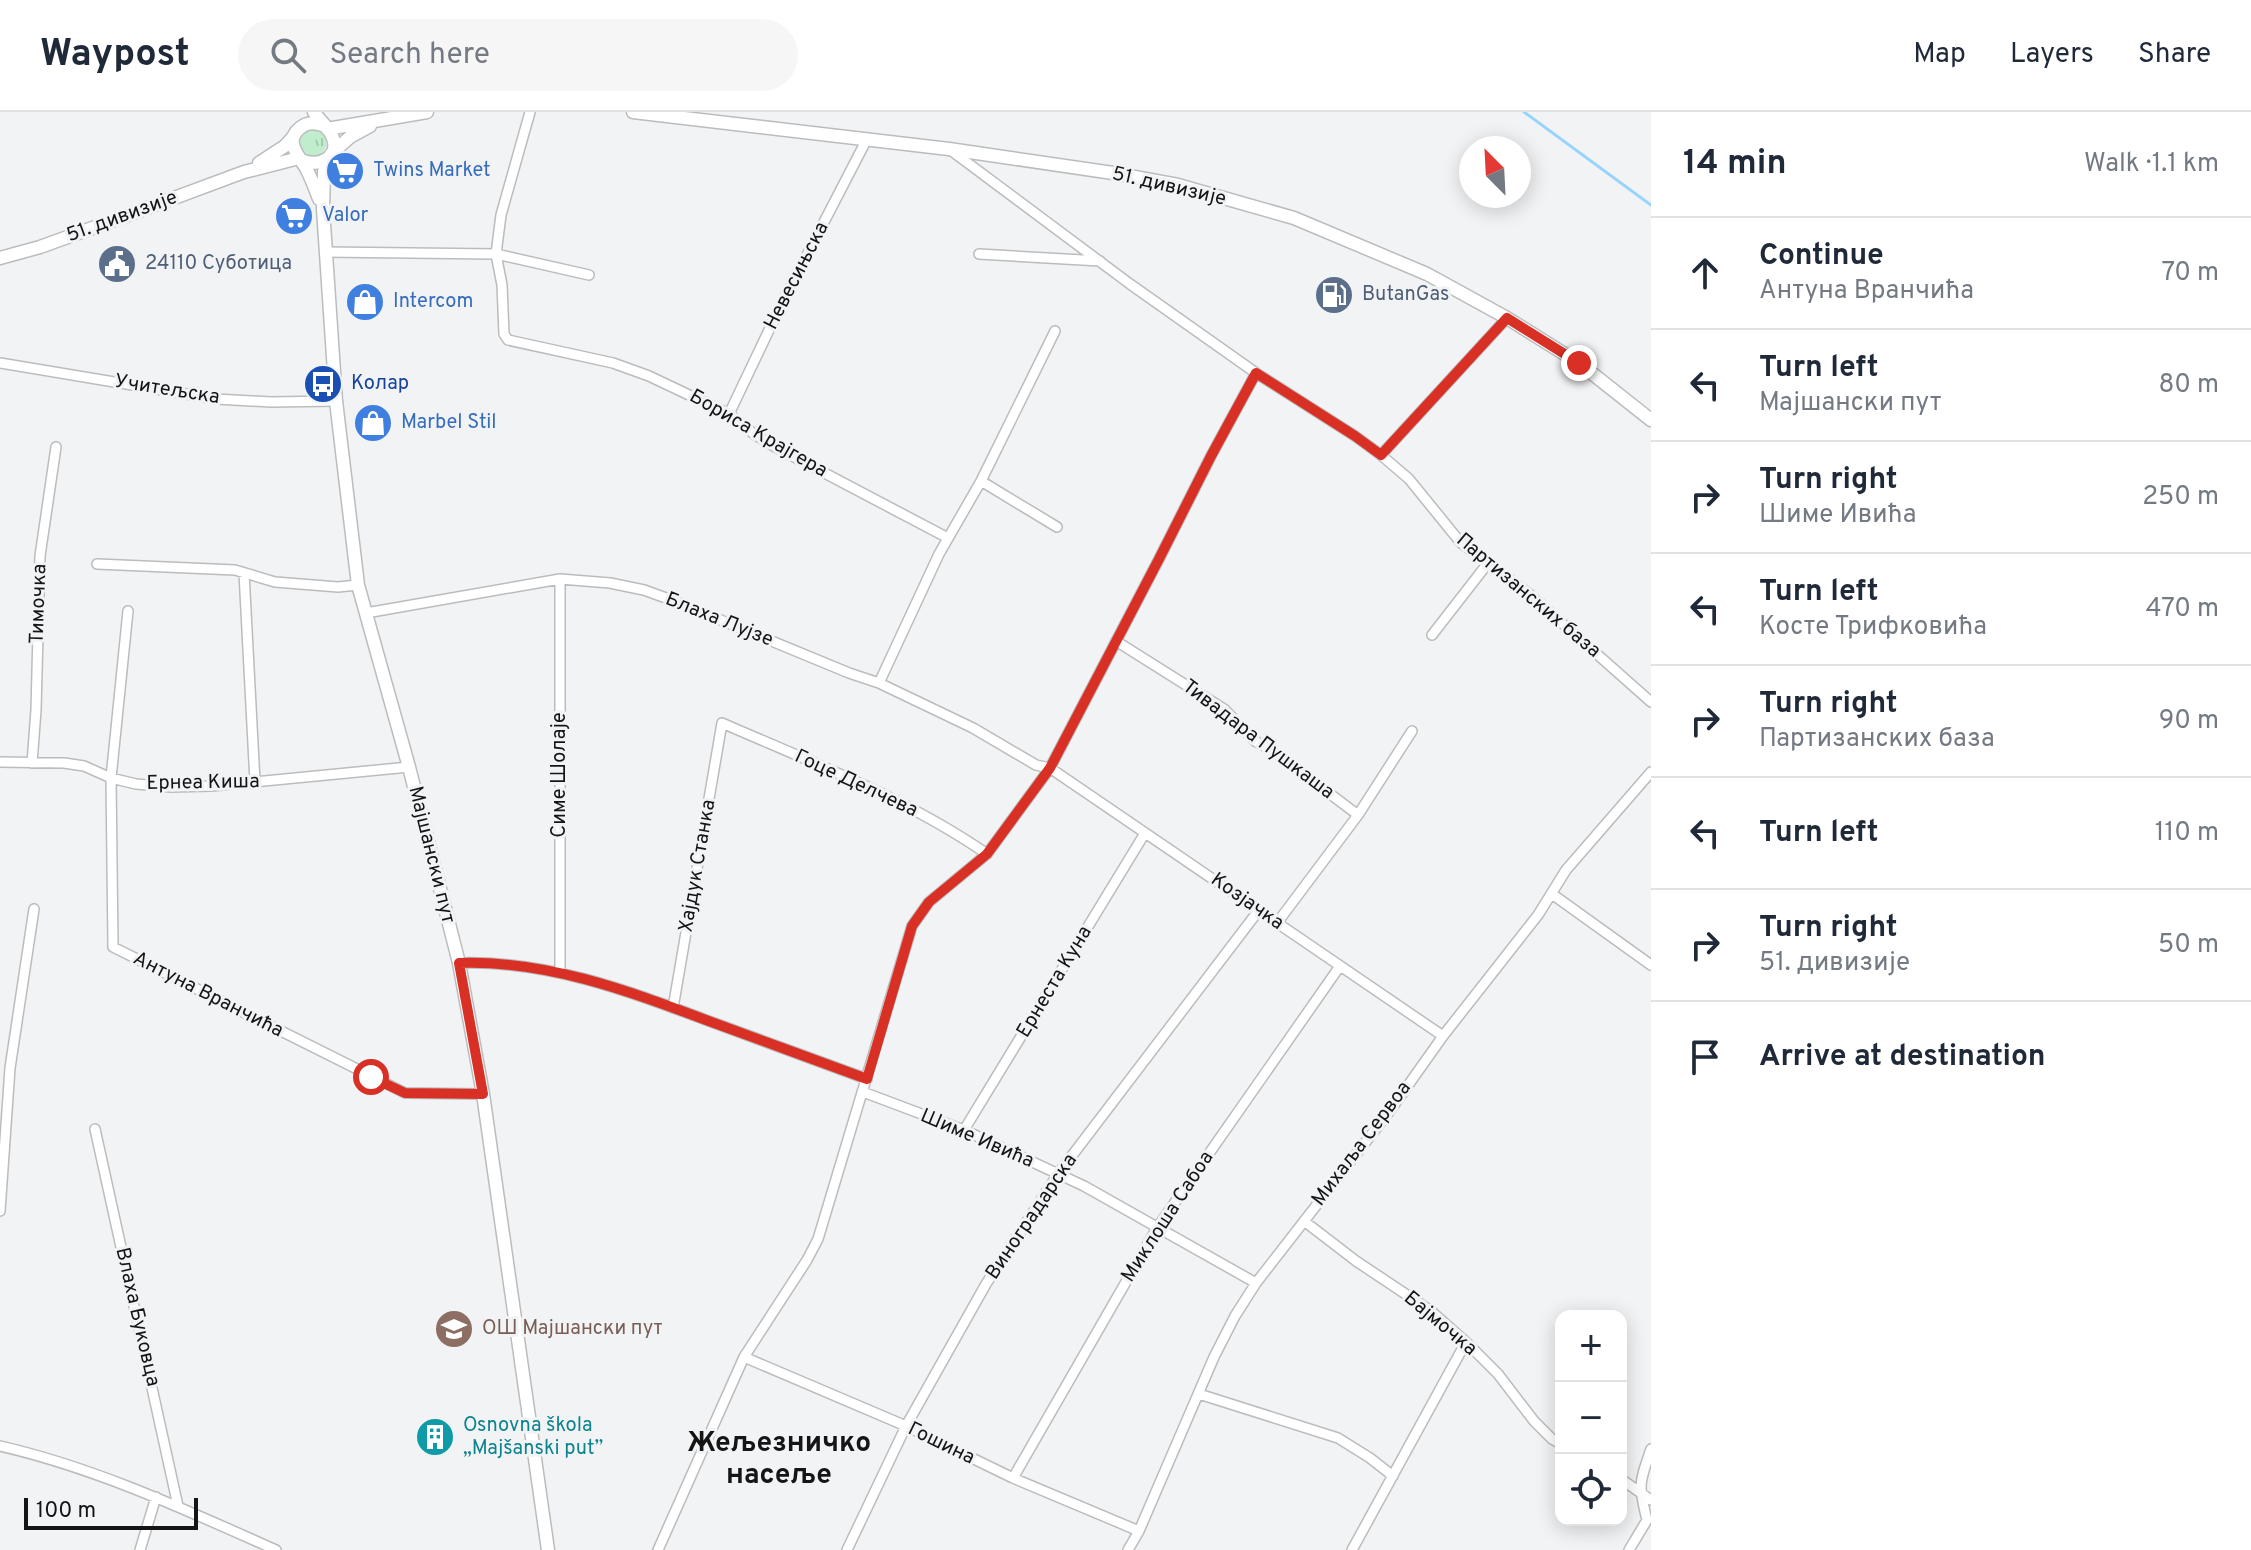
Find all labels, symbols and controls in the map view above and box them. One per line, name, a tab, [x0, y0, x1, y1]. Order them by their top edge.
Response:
search box	[238, 19, 798, 91]
text: Waypost	[40, 31, 190, 80]
icon: search	[266, 33, 310, 77]
text: Search here	[330, 37, 490, 74]
text: Map	[1913, 37, 1966, 73]
text: Layers	[2010, 37, 2094, 73]
text: Share	[2138, 37, 2211, 73]
north arrow	[1459, 136, 1531, 208]
text: 14 min	[1683, 143, 1787, 186]
text: Walk · 1.1 km	[2084, 148, 2219, 181]
supermarket icon: Twins Market	[324, 150, 366, 192]
place label: Twins Market	[373, 158, 491, 184]
street label: 51. дивизије	[1110, 161, 1228, 213]
street label: 51. дивизије	[63, 185, 181, 249]
supermarket icon: Valor	[273, 195, 315, 237]
place label: Valor	[322, 203, 368, 229]
street label: Невесињска	[759, 218, 835, 334]
text: Continue	[1759, 238, 1884, 275]
public building icon: 24110 Суботица	[96, 243, 138, 285]
place label: 24110 Суботица	[145, 251, 292, 277]
icon: ahead	[1683, 251, 1727, 295]
text: 70 m	[2161, 257, 2219, 290]
fuel station icon: ButanGas	[1313, 274, 1355, 316]
text: Антуна Вранчића	[1759, 275, 1974, 308]
shop icon: Intercom	[344, 281, 386, 323]
place label: ButanGas	[1362, 282, 1449, 308]
place label: Intercom	[393, 289, 473, 315]
route end	[1561, 345, 1597, 381]
text: Turn left	[1759, 350, 1879, 387]
bus stop icon: Колар	[302, 363, 344, 405]
icon: left	[1683, 363, 1727, 407]
street label: Учитељска	[112, 369, 222, 411]
text: 80 m	[2159, 369, 2219, 402]
place label: Колар	[351, 371, 409, 397]
street label: Бориса Крајгера	[684, 384, 832, 484]
text: Мајшански пут	[1759, 387, 1942, 420]
shop icon: Marbel Stil	[352, 402, 394, 444]
place label: Marbel Stil	[401, 410, 496, 436]
text: Turn right	[1759, 462, 1897, 499]
icon: right	[1683, 475, 1727, 519]
text: 250 m	[2142, 481, 2219, 514]
text: Шиме Ивића	[1759, 499, 1916, 532]
street label: Партизанских база	[1450, 528, 1606, 664]
street label: Тимочка	[25, 563, 53, 645]
text: Turn left	[1759, 574, 1879, 611]
street label: Блаха Лујзе	[661, 587, 777, 653]
icon: left	[1683, 587, 1727, 631]
text: 470 m	[2145, 593, 2219, 626]
text: Косте Трифковића	[1759, 611, 1987, 644]
street label: Тивадара Пушкаша	[1177, 674, 1339, 806]
text: Turn right	[1759, 686, 1897, 723]
icon: right	[1683, 699, 1727, 743]
text: 90 m	[2159, 705, 2219, 738]
street label: Симе Шолаје	[547, 712, 573, 838]
text: Партизанских база	[1759, 723, 1995, 756]
street label: Гоце Делчева	[790, 744, 922, 824]
street label: Ернеа Киша	[146, 769, 260, 797]
street label: Мајшански пут	[401, 784, 461, 926]
street label: Хајдук Станка	[674, 798, 722, 934]
icon: left	[1683, 811, 1727, 855]
text: Turn left	[1759, 815, 1879, 852]
text: 110 m	[2155, 817, 2219, 850]
street label: Козјачка	[1205, 867, 1289, 937]
text: Turn right	[1759, 910, 1897, 947]
street label: Ернеста Куна	[1011, 921, 1099, 1043]
icon: right	[1683, 923, 1727, 967]
text: 50 m	[2158, 929, 2219, 962]
street label: Антуна Вранчића	[128, 946, 288, 1044]
text: 51. дивизије	[1759, 947, 1910, 980]
icon: arrive	[1683, 1035, 1727, 1079]
text: Arrive at destination	[1759, 1039, 2045, 1076]
route start	[353, 1059, 389, 1095]
street label: Михаља Сервоа	[1306, 1076, 1418, 1212]
street label: Шиме Ивића	[916, 1103, 1038, 1175]
street label: Миклоша Сабоа	[1116, 1146, 1220, 1288]
street label: Виноградарска	[980, 1149, 1084, 1285]
street label: Влаха Буковца	[108, 1245, 166, 1389]
street label: Бајмочка	[1398, 1286, 1482, 1362]
school or university icon: ОШ Мајшански пут	[433, 1308, 475, 1350]
map controls	[1555, 1310, 1627, 1526]
button: +	[1555, 1310, 1627, 1382]
place label: ОШ Мајшански пут	[482, 1316, 663, 1342]
button: −	[1555, 1382, 1627, 1454]
place label: Osnovna škola „Majšanski put”	[463, 1413, 603, 1462]
building icon: Osnovna škola „Majšanski put”	[414, 1416, 456, 1458]
street label: Гошина	[903, 1417, 979, 1471]
district label: Жељезничко насеље	[687, 1426, 871, 1494]
button: locate	[1555, 1454, 1627, 1526]
scale bar	[24, 1494, 198, 1530]
text: 100 m	[36, 1498, 96, 1525]

